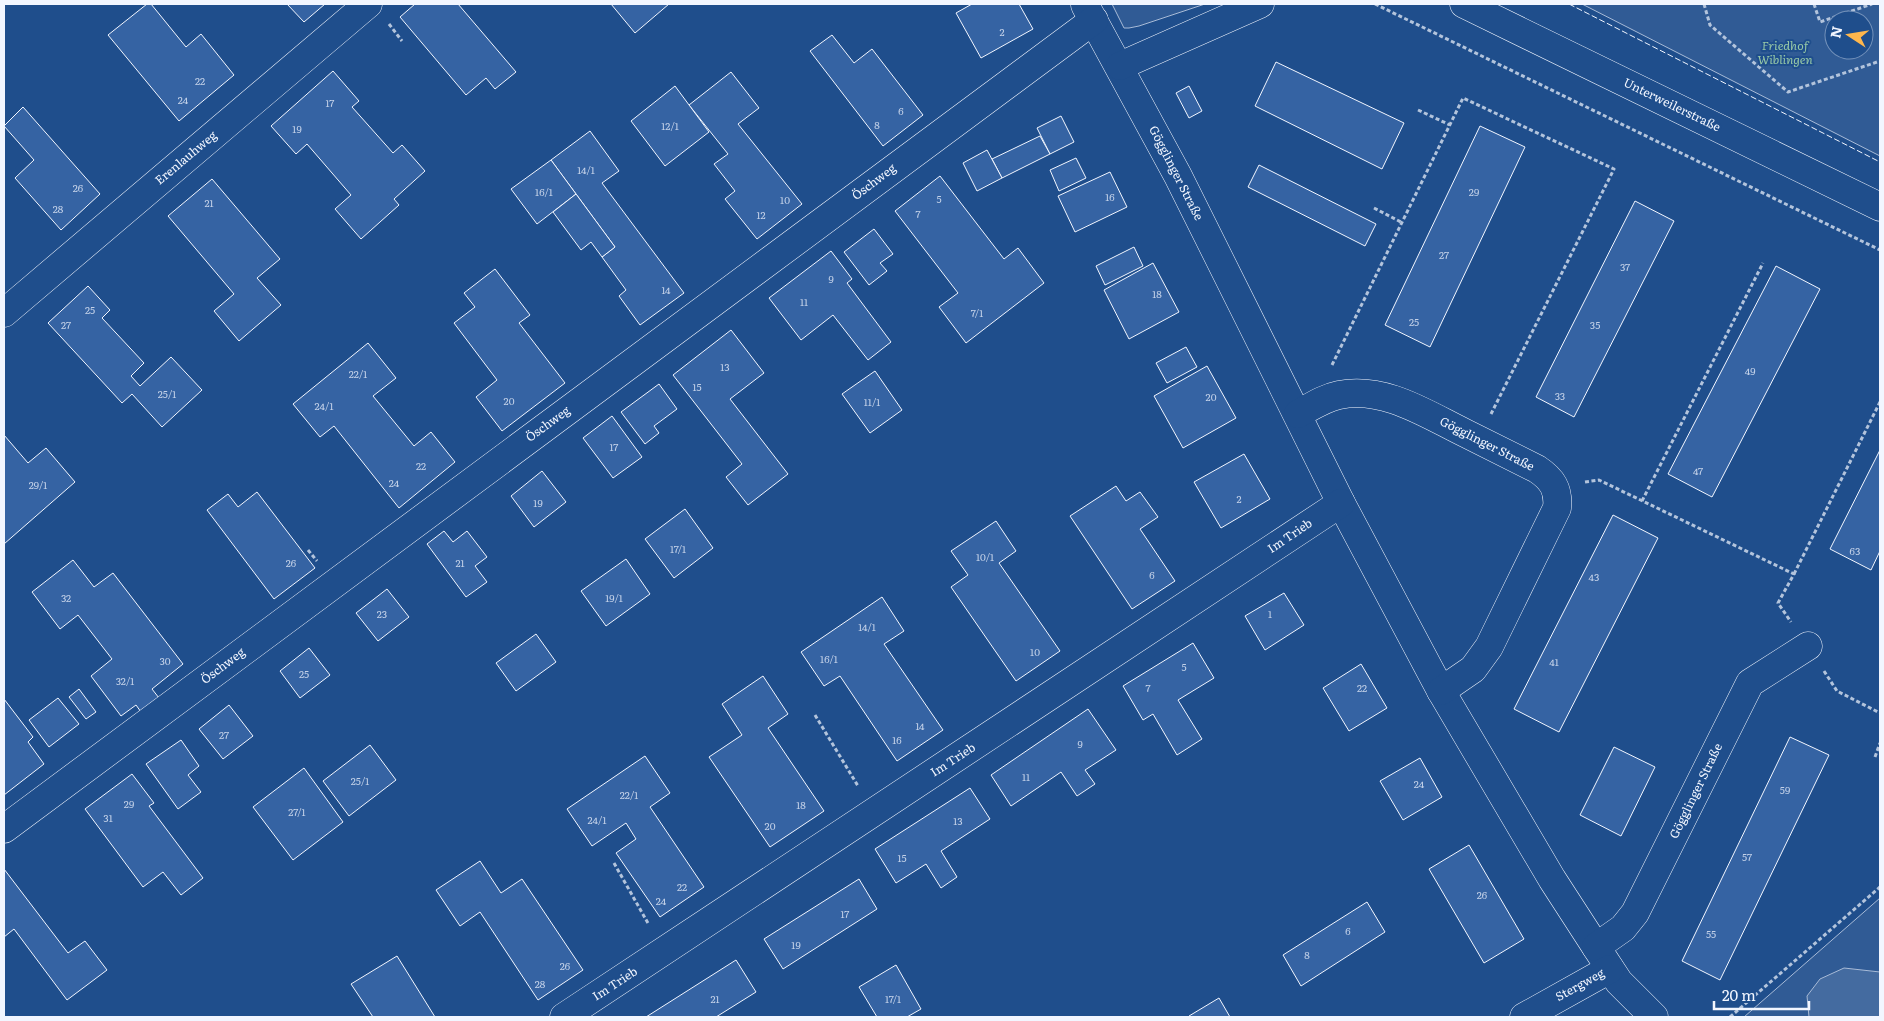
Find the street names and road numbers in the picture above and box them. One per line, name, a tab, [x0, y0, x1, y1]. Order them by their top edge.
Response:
street label: Unterweilerstraße	[1621, 73, 1724, 135]
street label: Gögglinger Straße	[1145, 122, 1209, 223]
street label: Erenlauhweg	[151, 126, 220, 188]
street label: Öschweg	[848, 158, 899, 204]
street label: Öschweg	[521, 401, 574, 445]
street label: Gögglinger Straße	[1437, 411, 1538, 475]
street label: Im Trieb	[1264, 514, 1315, 557]
street label: Öschweg	[197, 642, 248, 688]
street label: Im Trieb	[926, 738, 978, 780]
street label: Gögglinger Straße	[1664, 740, 1726, 841]
street label: Im Trieb	[588, 962, 640, 1004]
street label: Stergweg	[1552, 963, 1607, 1005]

